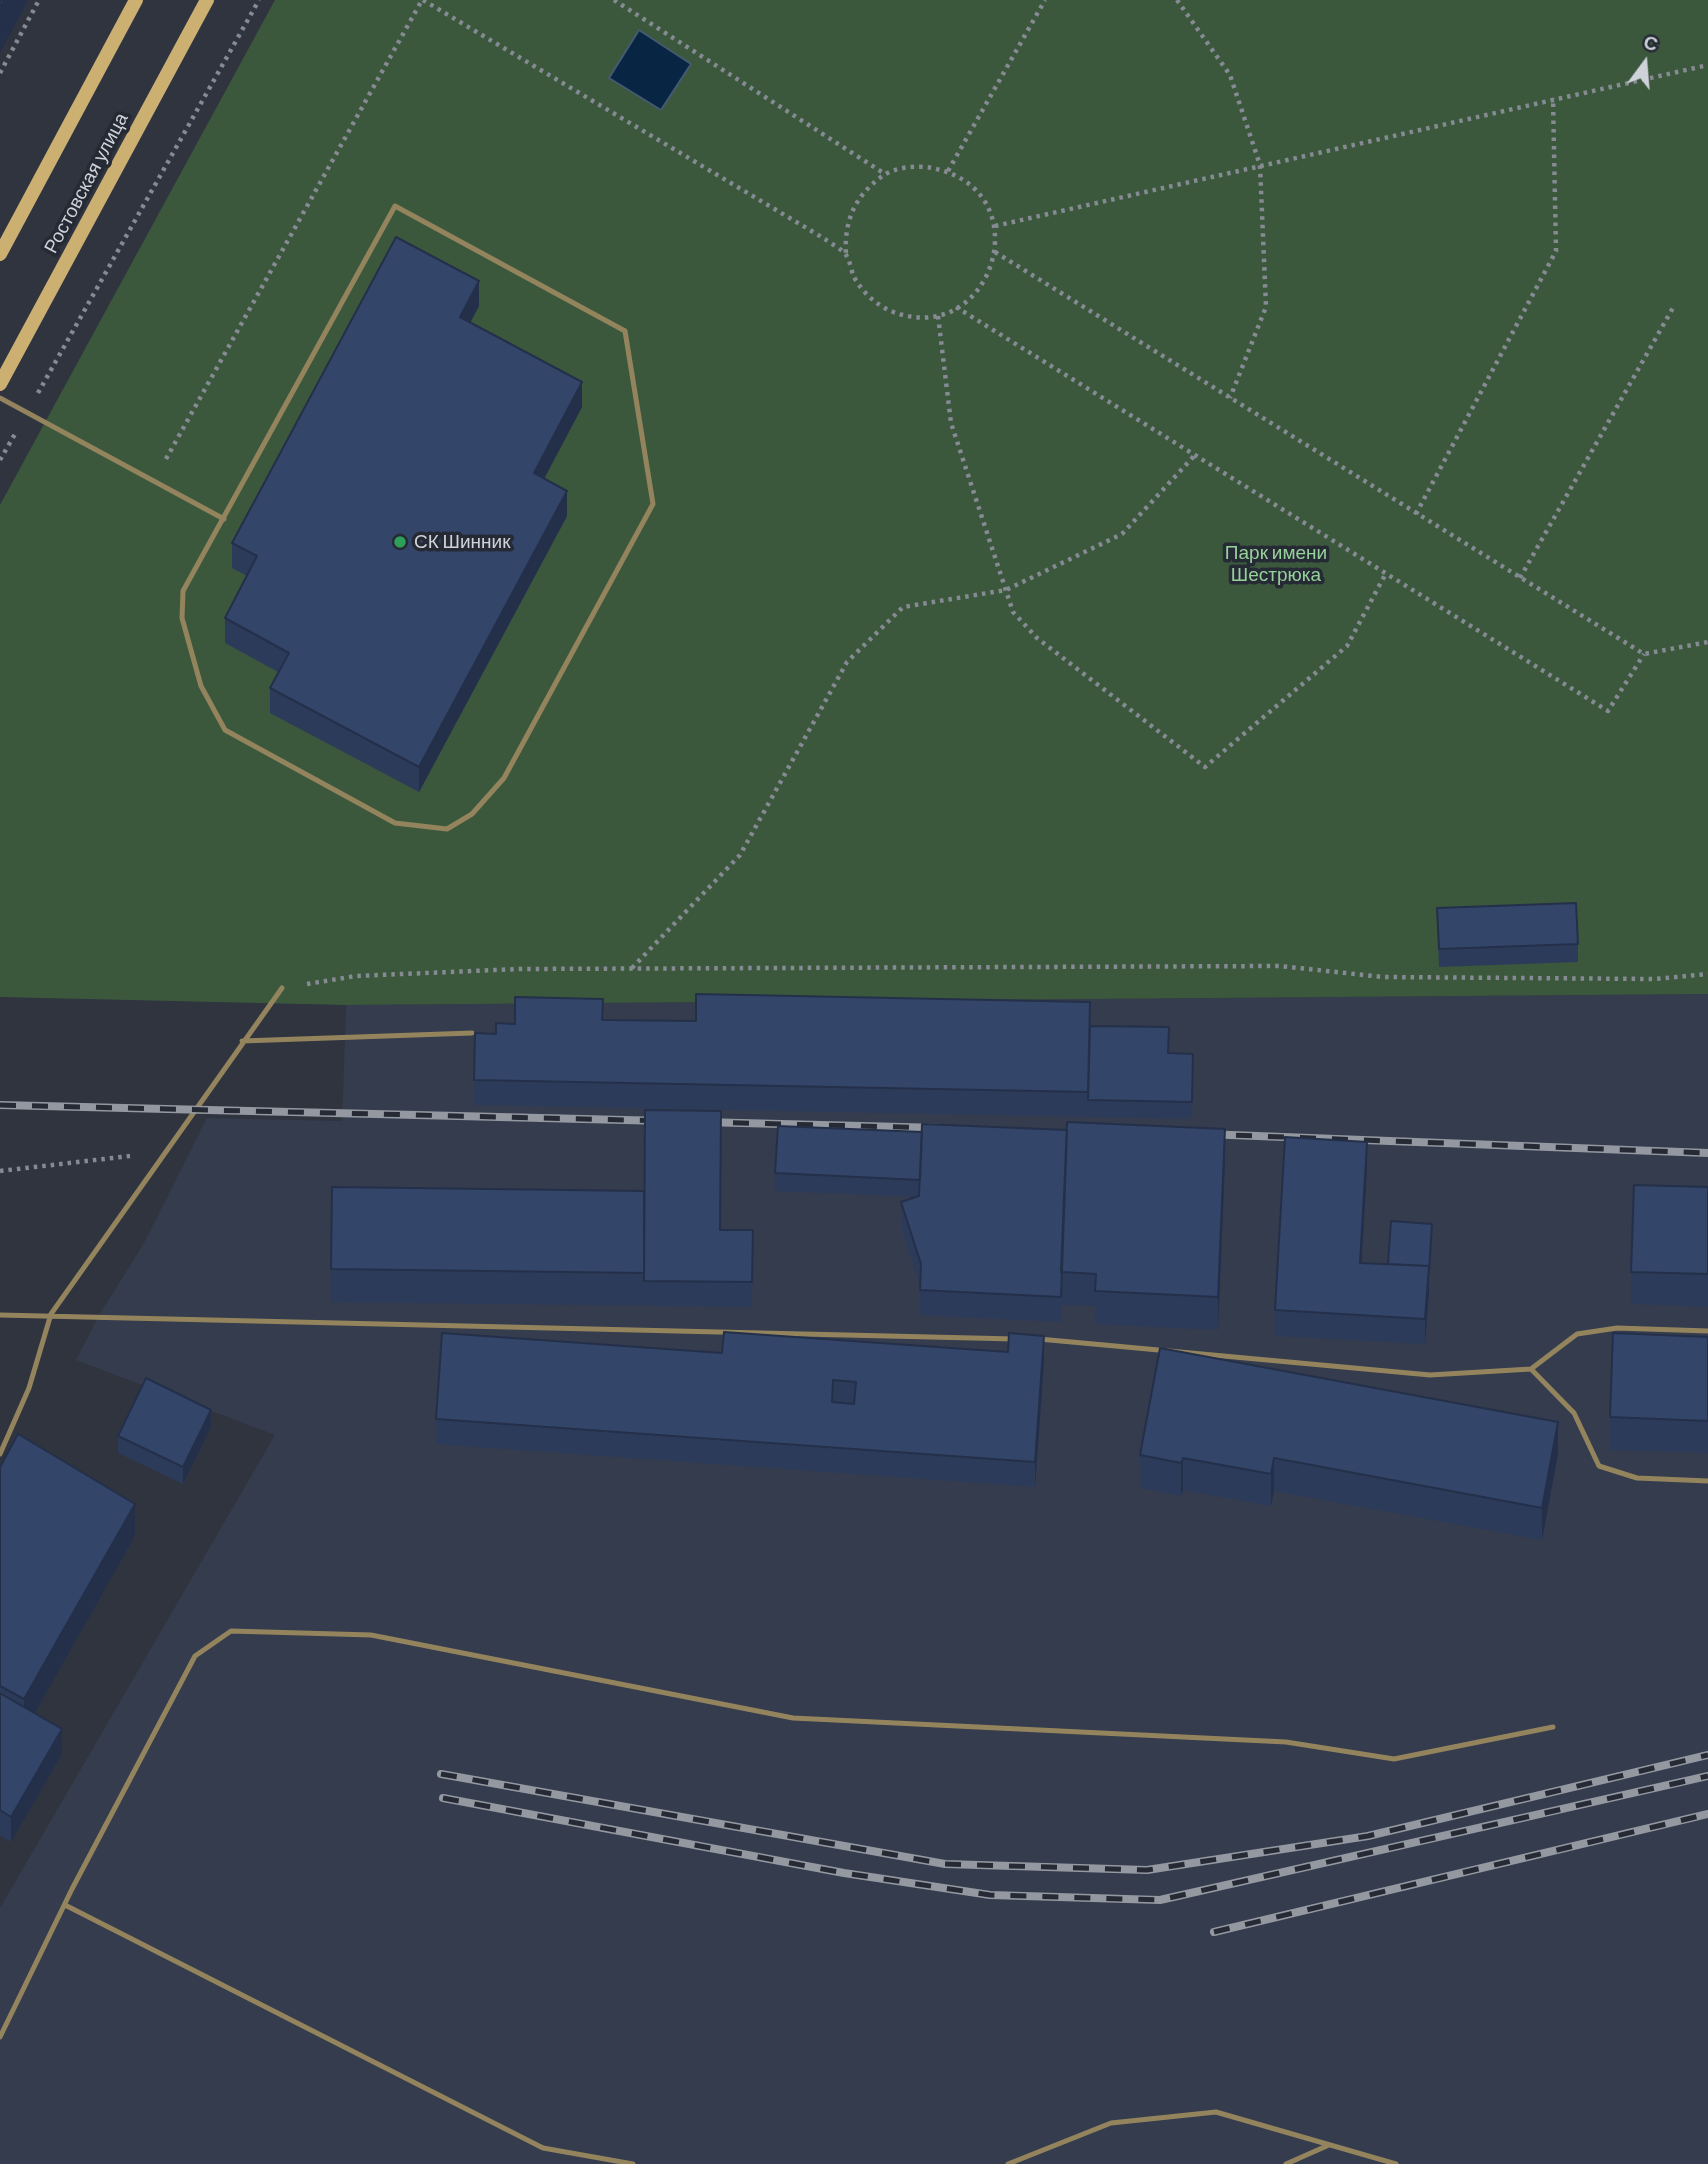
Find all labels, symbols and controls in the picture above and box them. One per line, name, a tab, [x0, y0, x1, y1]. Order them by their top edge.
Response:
north arrow	[1610, 28, 1680, 98]
text: С	[1641, 29, 1661, 55]
street label: Ростовская улица	[39, 109, 133, 257]
place label: СК Шинник	[414, 531, 511, 553]
marker: СК Шинник	[392, 534, 408, 550]
park label: Парк имени Шестрюка	[1225, 542, 1327, 586]

